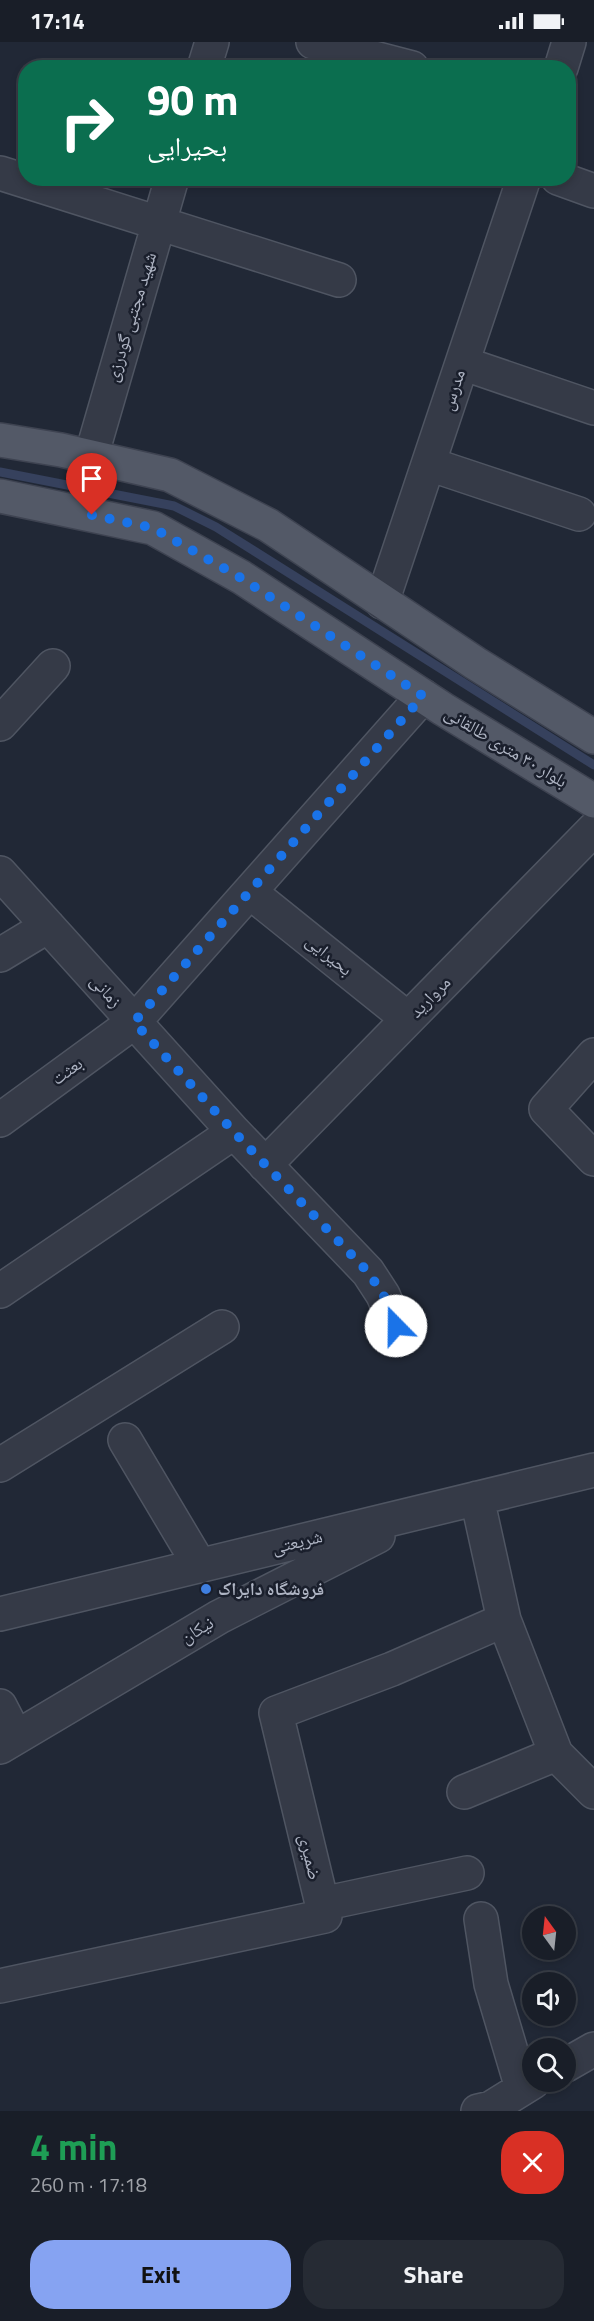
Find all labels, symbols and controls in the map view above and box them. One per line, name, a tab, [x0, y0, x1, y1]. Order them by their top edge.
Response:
text: 17:14	[30, 4, 85, 38]
text: 90 m	[147, 67, 239, 131]
icon: right	[48, 84, 126, 162]
text: بحیرایی	[147, 125, 227, 166]
street label: شهید مجتبی گودرزی	[98, 249, 163, 385]
street label: مدرس	[433, 366, 472, 414]
pin	[66, 453, 117, 515]
icon: arrive	[75, 462, 108, 495]
street label: بلوار ۳۰ متری طالقانی	[440, 699, 573, 794]
street label: بحیرایی	[300, 927, 359, 982]
street label: زمانی	[84, 968, 129, 1013]
street label: مروارید	[403, 969, 457, 1024]
street label: بعثت	[45, 1050, 88, 1091]
position arrow	[364, 1294, 428, 1358]
street label: شریعتی	[269, 1522, 325, 1561]
place label: فروشگاه دایراک	[218, 1575, 324, 1602]
marker: فروشگاه دایراک	[199, 1582, 213, 1596]
street label: نیکان	[175, 1609, 219, 1650]
street label: ضمیری	[292, 1831, 329, 1883]
north arrow	[522, 1906, 576, 1960]
map controls	[522, 1906, 576, 2092]
button: sound	[522, 1972, 576, 2026]
button: search	[522, 2038, 576, 2092]
text: 4 min	[30, 2119, 117, 2174]
button: close	[501, 2131, 564, 2194]
text: 260 m · 17:18	[30, 2169, 147, 2200]
button: Exit	[30, 2240, 291, 2309]
button: Share	[303, 2240, 564, 2309]

